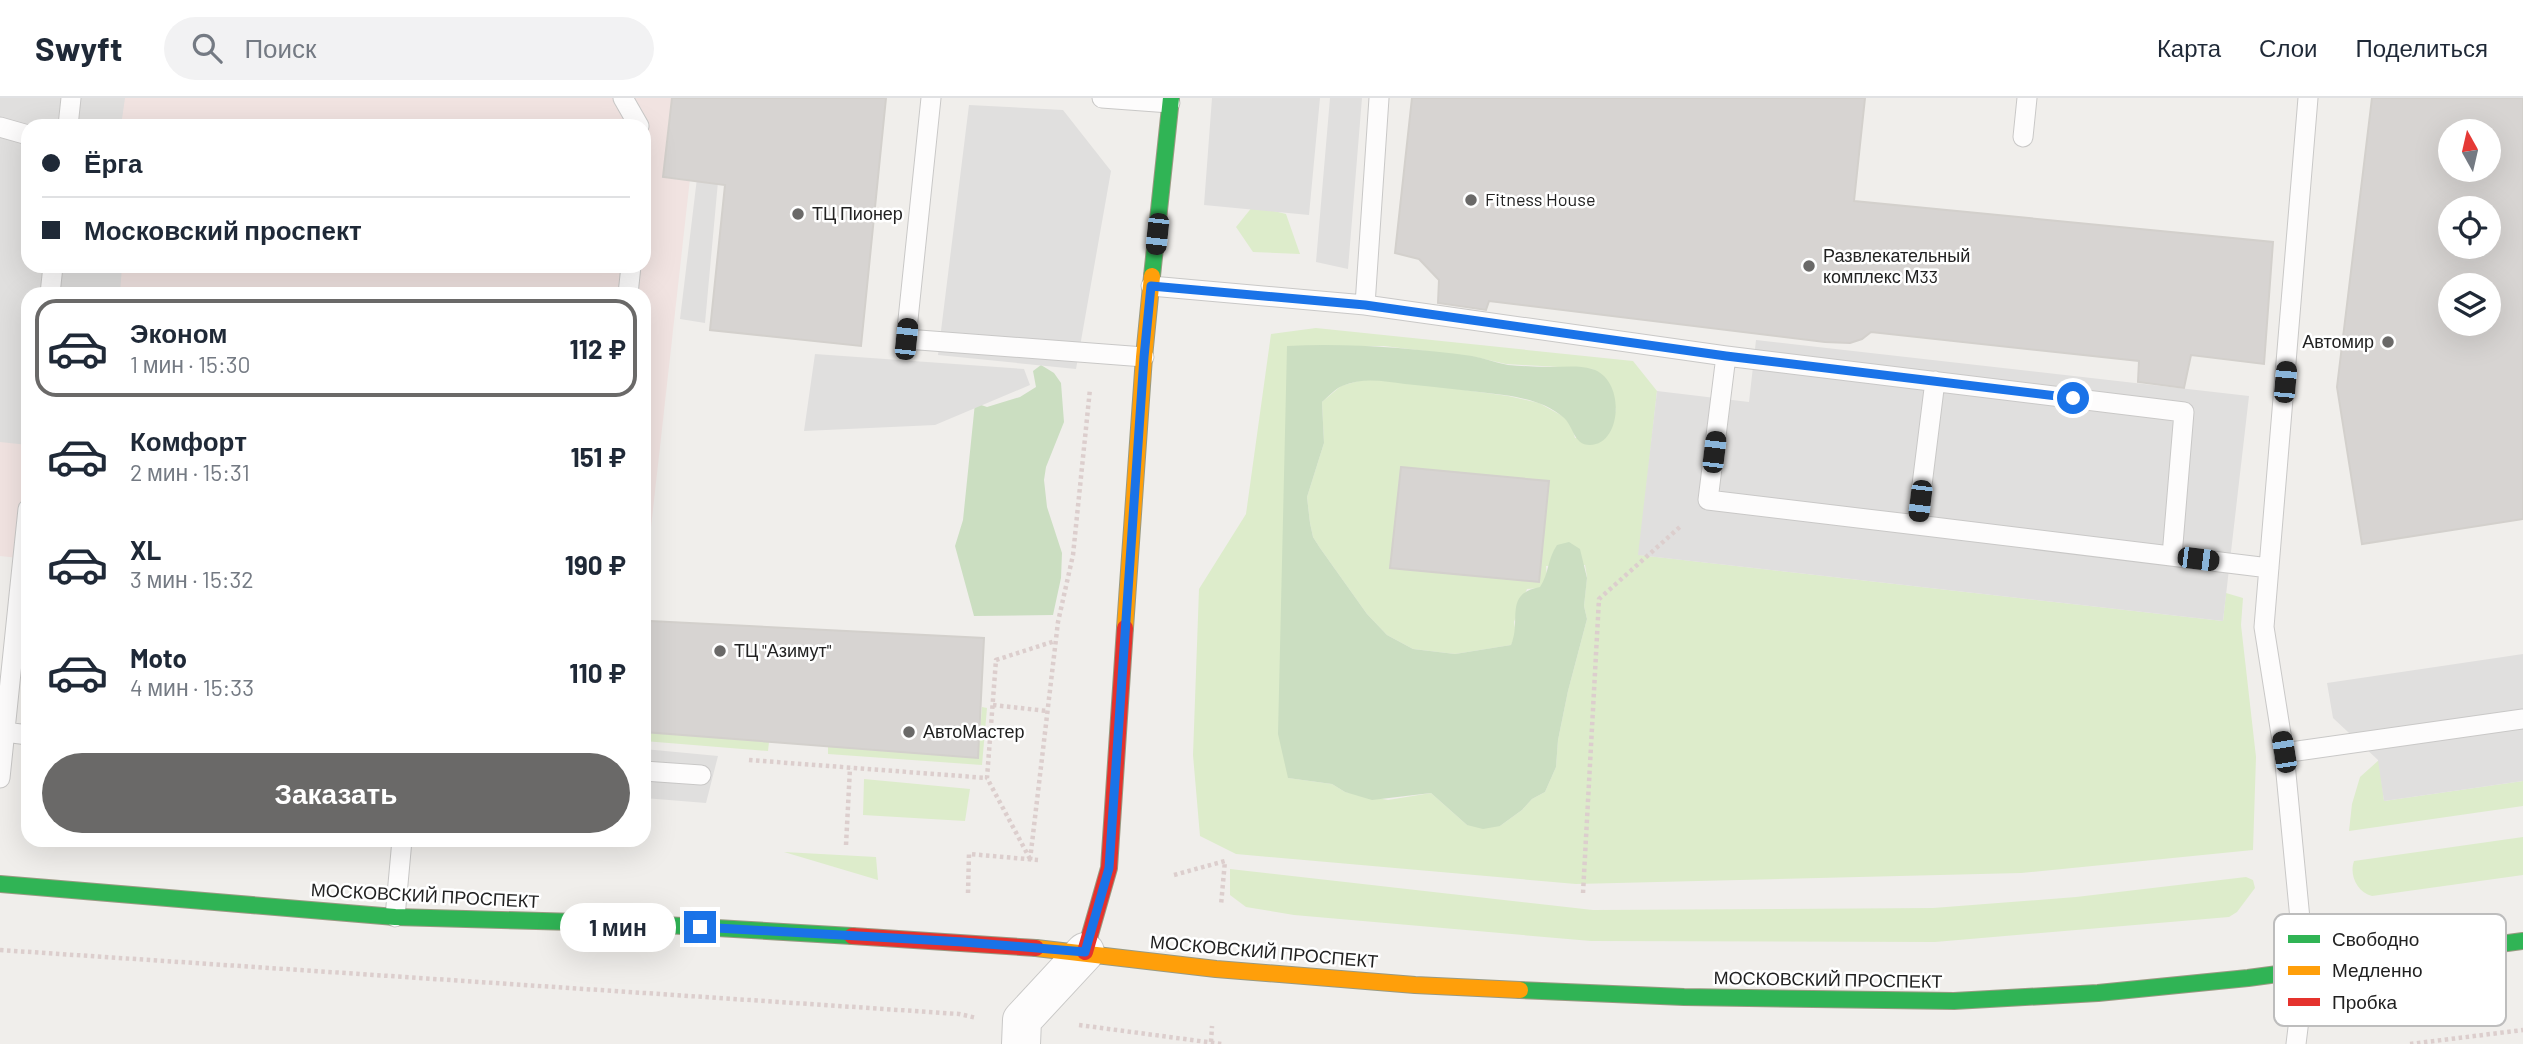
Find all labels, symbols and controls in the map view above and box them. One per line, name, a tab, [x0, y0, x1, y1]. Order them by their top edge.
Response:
search box	[164, 17, 654, 80]
text: Swyft	[35, 28, 122, 68]
icon: search	[188, 29, 226, 67]
text: Поиск	[244, 32, 316, 63]
text: Карта	[2157, 33, 2221, 62]
text: Слои	[2259, 33, 2317, 62]
text: Поделиться	[2355, 33, 2488, 62]
north arrow	[2438, 119, 2501, 182]
map controls	[2438, 119, 2501, 336]
text: Ёрга	[84, 147, 143, 178]
place label: Fitness House	[1485, 188, 1596, 210]
marker: Fitness House	[1463, 192, 1479, 208]
button: locate	[2438, 196, 2501, 259]
place label: ТЦ Пионер	[812, 202, 903, 224]
marker: ТЦ Пионер	[790, 206, 806, 222]
car	[1145, 212, 1170, 256]
text: Московский проспект	[84, 214, 362, 245]
place label: Развлекательный комплекс М33	[1823, 244, 1970, 287]
marker: Развлекательный комплекс М33	[1801, 258, 1817, 274]
button: layers	[2438, 273, 2501, 336]
icon: car	[46, 317, 109, 380]
text: Эконом	[130, 317, 228, 348]
car	[894, 317, 919, 361]
place label: Автомир	[2302, 330, 2374, 352]
text: 112 ₽	[569, 333, 626, 364]
marker: Автомир	[2380, 334, 2396, 350]
text: 1 мин · 15:30	[130, 350, 251, 378]
car	[2273, 360, 2298, 404]
route start	[2057, 382, 2089, 414]
icon: car	[46, 425, 109, 488]
text: Комфорт	[130, 425, 247, 456]
car	[1702, 430, 1727, 474]
text: 151 ₽	[570, 441, 626, 472]
text: 2 мин · 15:31	[130, 458, 250, 486]
car	[1908, 479, 1933, 523]
icon: car	[46, 533, 109, 596]
text: XL	[130, 534, 161, 565]
car	[2176, 546, 2221, 572]
text: 190 ₽	[565, 549, 626, 580]
text: 3 мин · 15:32	[130, 565, 254, 593]
place label: ТЦ "Азимут"	[734, 639, 832, 661]
icon: car	[46, 641, 109, 704]
text: Moto	[130, 642, 187, 673]
marker: ТЦ "Азимут"	[712, 643, 728, 659]
text: 110 ₽	[569, 657, 626, 688]
text: 4 мин · 15:33	[130, 673, 254, 701]
place label: АвтоМастер	[923, 720, 1025, 742]
marker: АвтоМастер	[901, 724, 917, 740]
car	[2271, 730, 2298, 774]
button: Заказать	[42, 753, 630, 833]
street label: МОСКОВСКИЙ ПРОСПЕКТ	[310, 878, 540, 912]
callout: 1 мин	[560, 902, 676, 952]
route end	[684, 911, 716, 943]
text: 1 мин	[589, 913, 647, 941]
legend	[2274, 914, 2506, 1026]
text: Свободно	[2332, 927, 2419, 950]
street label: МОСКОВСКИЙ ПРОСПЕКТ	[1149, 930, 1379, 972]
text: Медленно	[2332, 958, 2422, 981]
street label: МОСКОВСКИЙ ПРОСПЕКТ	[1714, 966, 1943, 992]
text: Пробка	[2332, 990, 2397, 1013]

